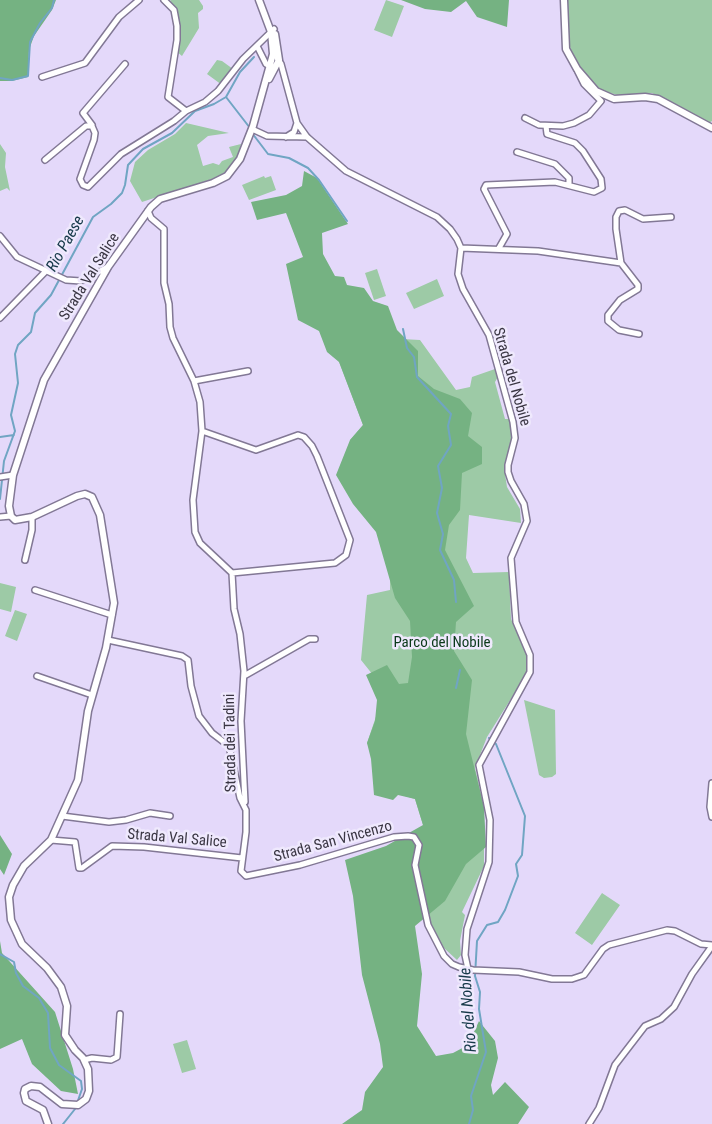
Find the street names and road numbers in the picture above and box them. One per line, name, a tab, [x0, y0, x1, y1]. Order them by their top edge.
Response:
street label: Strada Val Salice	[56, 230, 124, 324]
street label: Strada del Nobile	[488, 326, 534, 428]
street label: Strada dei Tadini	[221, 693, 241, 793]
street label: Strada San Vincenzo	[272, 818, 394, 866]
street label: Strada Val Salice	[127, 826, 227, 852]

